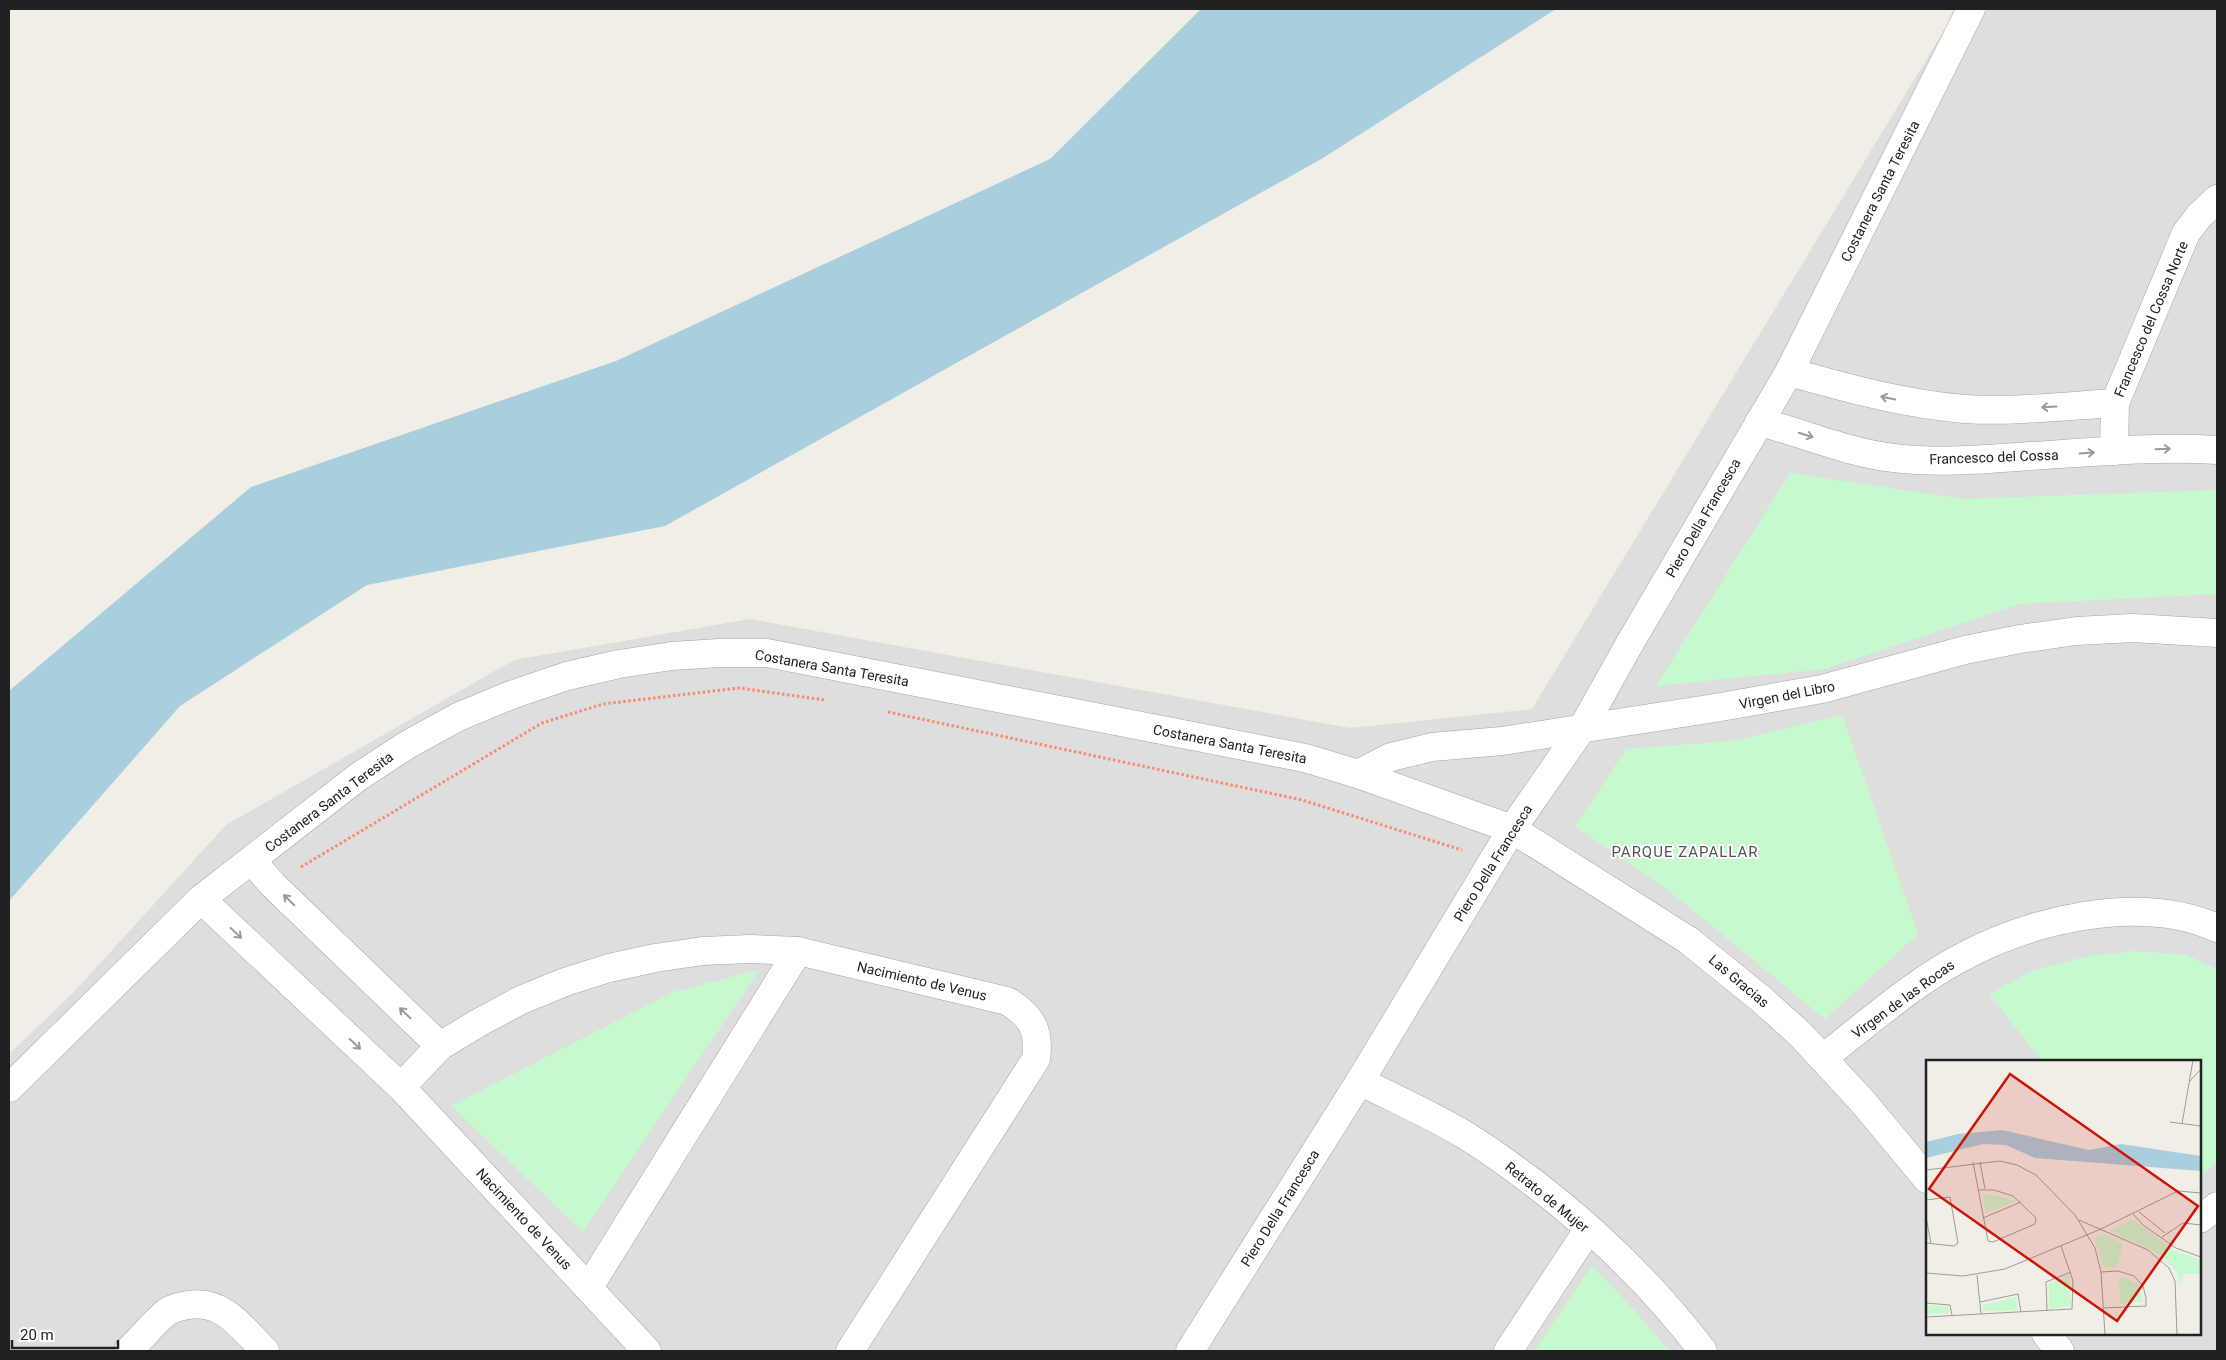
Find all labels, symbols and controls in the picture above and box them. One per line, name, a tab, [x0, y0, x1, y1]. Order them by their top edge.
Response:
street label: Costanera Santa Teresita	[1837, 118, 1923, 264]
street label: Francesco del Cossa Norte	[2111, 239, 2191, 399]
one-way arrow	[1880, 393, 1896, 403]
one-way arrow	[2042, 402, 2058, 412]
one-way arrow	[1797, 430, 1813, 440]
one-way arrow	[2155, 445, 2171, 454]
street label: Francesco del Cossa	[1929, 447, 2059, 467]
one-way arrow	[2079, 448, 2095, 457]
street label: Piero Della Francesca	[1662, 456, 1744, 580]
street label: Costanera Santa Teresita	[754, 647, 910, 689]
street label: Virgen del Libro	[1738, 678, 1836, 712]
street label: Costanera Santa Teresita	[1152, 721, 1308, 767]
street label: Costanera Santa Teresita	[262, 749, 396, 855]
street label: Piero Della Francesca	[1451, 802, 1535, 924]
district label: PARQUE ZAPALLAR	[1611, 843, 1759, 861]
one-way arrow	[283, 894, 295, 906]
one-way arrow	[230, 927, 242, 939]
street label: Las Gracias	[1706, 951, 1772, 1011]
street label: Virgen de las Rocas	[1849, 956, 1957, 1042]
street label: Nacimiento de Venus	[856, 958, 988, 1004]
one-way arrow	[400, 1007, 412, 1019]
one-way arrow	[348, 1038, 361, 1050]
inset map	[1926, 1060, 2201, 1335]
street label: Piero Della Francesca	[1238, 1147, 1322, 1269]
street label: Retrato de Mujer	[1502, 1158, 1592, 1236]
street label: Nacimiento de Venus	[473, 1165, 575, 1273]
scale bar	[12, 1318, 119, 1350]
text: 20 m	[20, 1326, 54, 1344]

